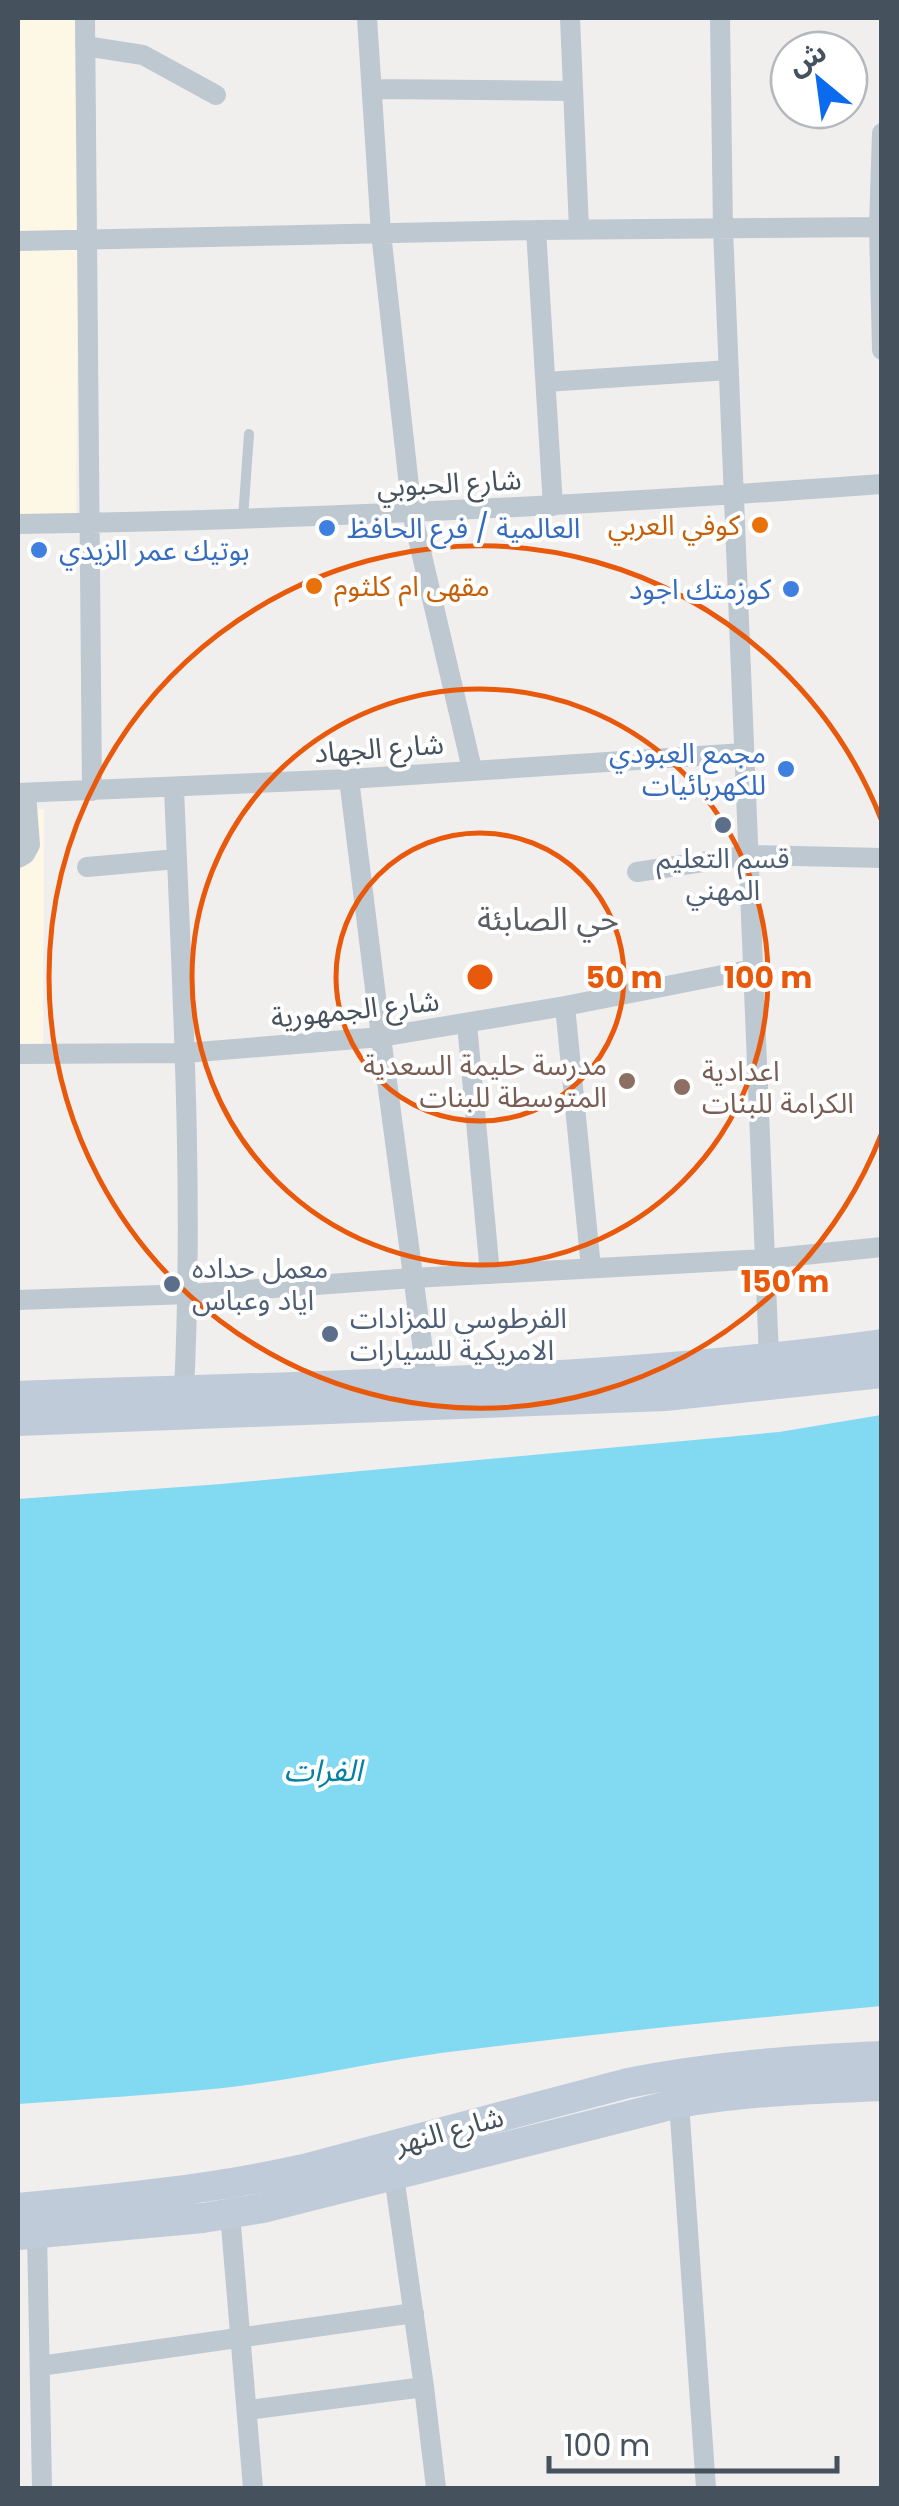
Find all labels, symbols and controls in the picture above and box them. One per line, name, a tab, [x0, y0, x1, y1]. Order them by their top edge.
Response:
north arrow	[769, 30, 869, 130]
text: ش	[781, 32, 833, 85]
street label: شارع الحبوبي	[376, 460, 522, 508]
place label: كوفي العربي	[608, 506, 740, 546]
place label: العالمية / فرع الحافظ	[347, 509, 580, 549]
marker: كوفي العربي	[749, 514, 771, 536]
marker: العالمية / فرع الحافظ	[316, 517, 338, 539]
place label: بوتيك عمر الزيدي	[59, 531, 249, 571]
marker: بوتيك عمر الزيدي	[28, 539, 50, 561]
place label: مقهى ام كلثوم	[334, 567, 490, 607]
place label: كوزمتك اجود	[629, 570, 771, 609]
marker: مقهى ام كلثوم	[303, 575, 325, 597]
marker: كوزمتك اجود	[780, 578, 802, 600]
street label: شارع الجهاد	[313, 725, 445, 773]
place label: مجمع العبودي للكهربائيات	[609, 734, 766, 805]
marker: مجمع العبودي للكهربائيات	[775, 758, 797, 780]
marker: قسم التعليم المهني	[712, 814, 734, 836]
place label: قسم التعليم المهني	[656, 839, 790, 911]
district label: حي الصابئة	[477, 896, 619, 943]
text: 50 m	[585, 956, 663, 999]
text: 100 m	[724, 956, 812, 999]
centre of rings	[462, 959, 498, 995]
street label: شارع الجمهورية	[269, 981, 441, 1039]
place label: مدرسة حليمة السعدية المتوسطة للبنات	[363, 1046, 607, 1117]
place label: اعدادية الكرامة للبنات	[702, 1052, 854, 1123]
marker: مدرسة حليمة السعدية المتوسطة للبنات	[616, 1070, 638, 1092]
marker: اعدادية الكرامة للبنات	[671, 1076, 693, 1098]
place label: معمل حداده اياد وعباس	[192, 1249, 328, 1320]
text: 150 m	[741, 1260, 829, 1303]
marker: معمل حداده اياد وعباس	[161, 1273, 183, 1295]
place label: الفرطوسي للمزادات الامريكية للسيارات	[350, 1299, 567, 1370]
marker: الفرطوسي للمزادات الامريكية للسيارات	[319, 1323, 341, 1345]
water label: الفرات	[284, 1749, 365, 1792]
street label: شارع النهر	[390, 2097, 508, 2165]
scale bar	[549, 2411, 836, 2473]
text: 100 m	[564, 2424, 650, 2467]

